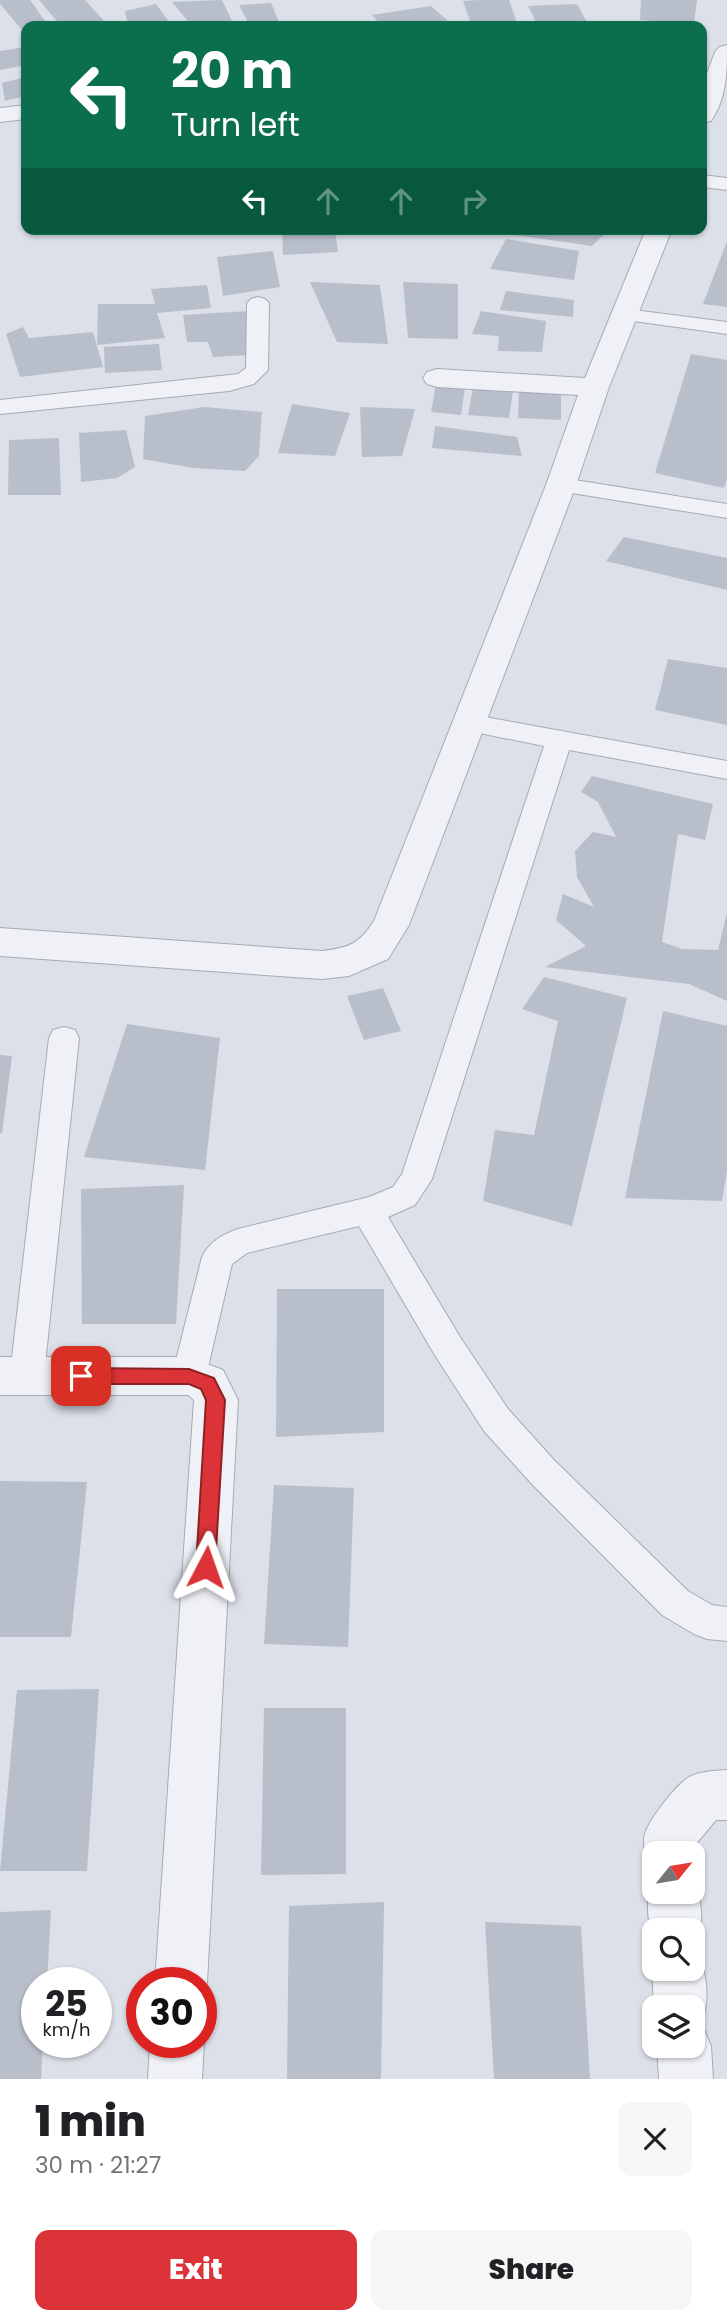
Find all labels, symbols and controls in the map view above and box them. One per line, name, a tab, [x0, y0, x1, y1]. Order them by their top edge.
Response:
text: 20 m	[171, 37, 293, 105]
icon: left	[56, 49, 147, 140]
text: Turn left	[171, 102, 300, 147]
icon: left	[236, 182, 274, 220]
icon: ahead	[309, 182, 347, 220]
icon: ahead	[382, 182, 420, 220]
icon: right	[455, 182, 493, 220]
pin	[51, 1346, 111, 1406]
icon: arrive	[62, 1357, 100, 1395]
position arrow	[169, 1530, 243, 1604]
north arrow	[642, 1841, 705, 1904]
map controls	[642, 1841, 705, 2058]
button: search	[642, 1918, 705, 1981]
speed limit sign: 30	[126, 1967, 217, 2058]
text: 25	[45, 1979, 88, 2028]
button: layers	[642, 1995, 705, 2058]
text: km/h	[43, 2017, 90, 2042]
text: 1 min	[35, 2092, 146, 2151]
button: close	[618, 2102, 692, 2176]
text: 30 m · 21:27	[35, 2149, 161, 2181]
button: Exit	[35, 2230, 357, 2310]
button: Share	[371, 2230, 692, 2310]

